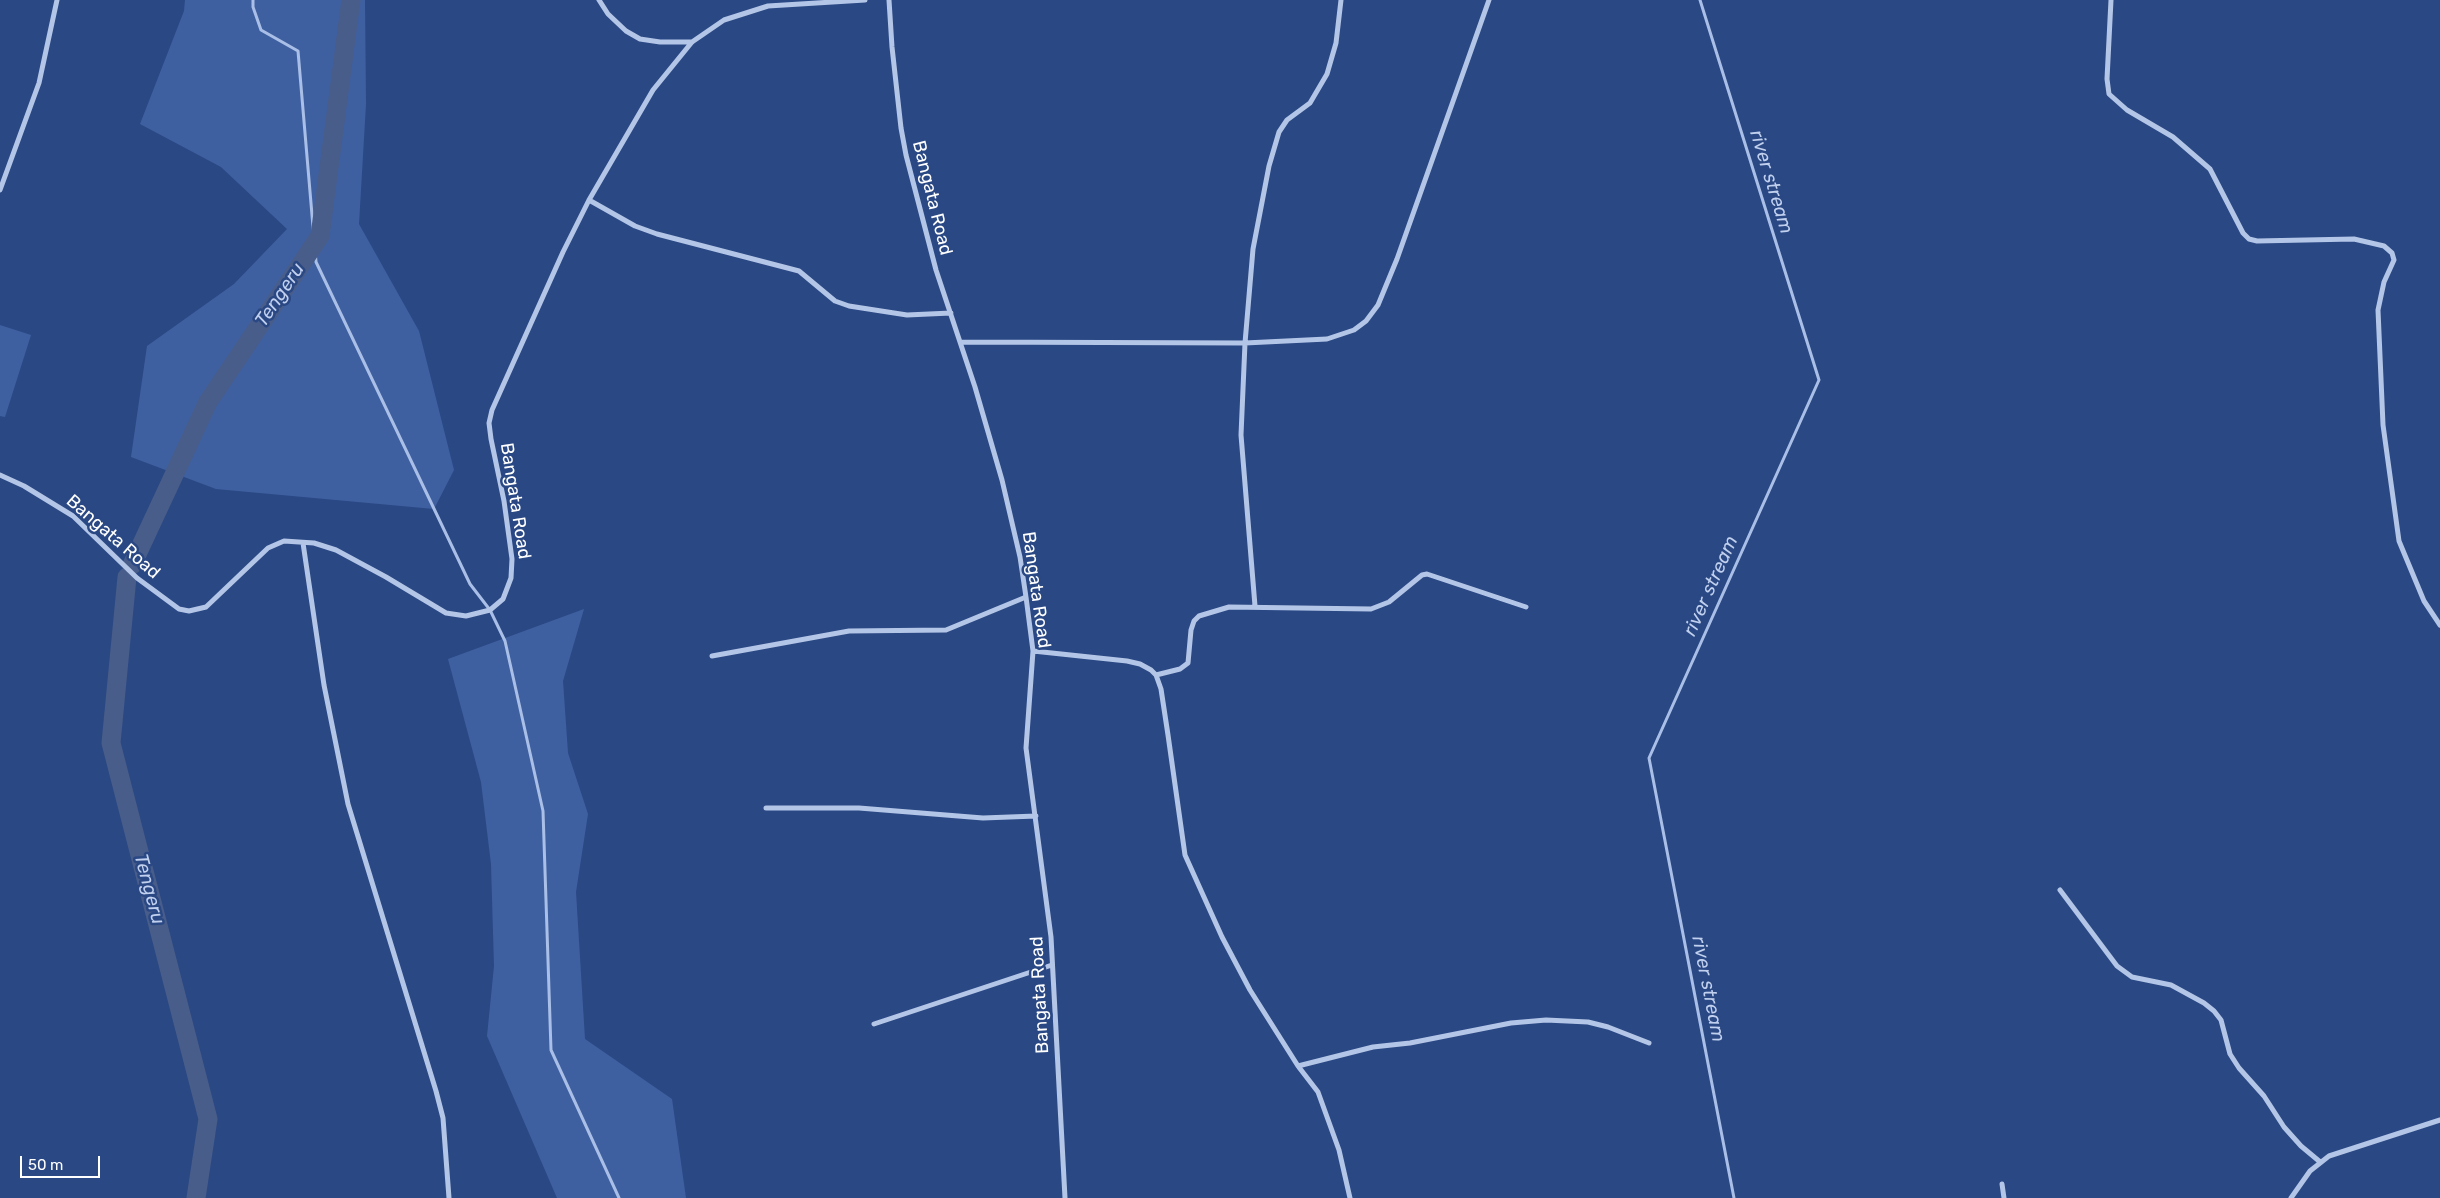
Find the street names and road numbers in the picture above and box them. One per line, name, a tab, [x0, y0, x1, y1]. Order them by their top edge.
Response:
street label: Bangata Road	[907, 138, 957, 258]
street label: Bangata Road	[495, 441, 535, 561]
street label: Bangata Road	[62, 490, 164, 584]
street label: Bangata Road	[1017, 530, 1055, 650]
street label: Bangata Road	[1026, 936, 1054, 1054]

